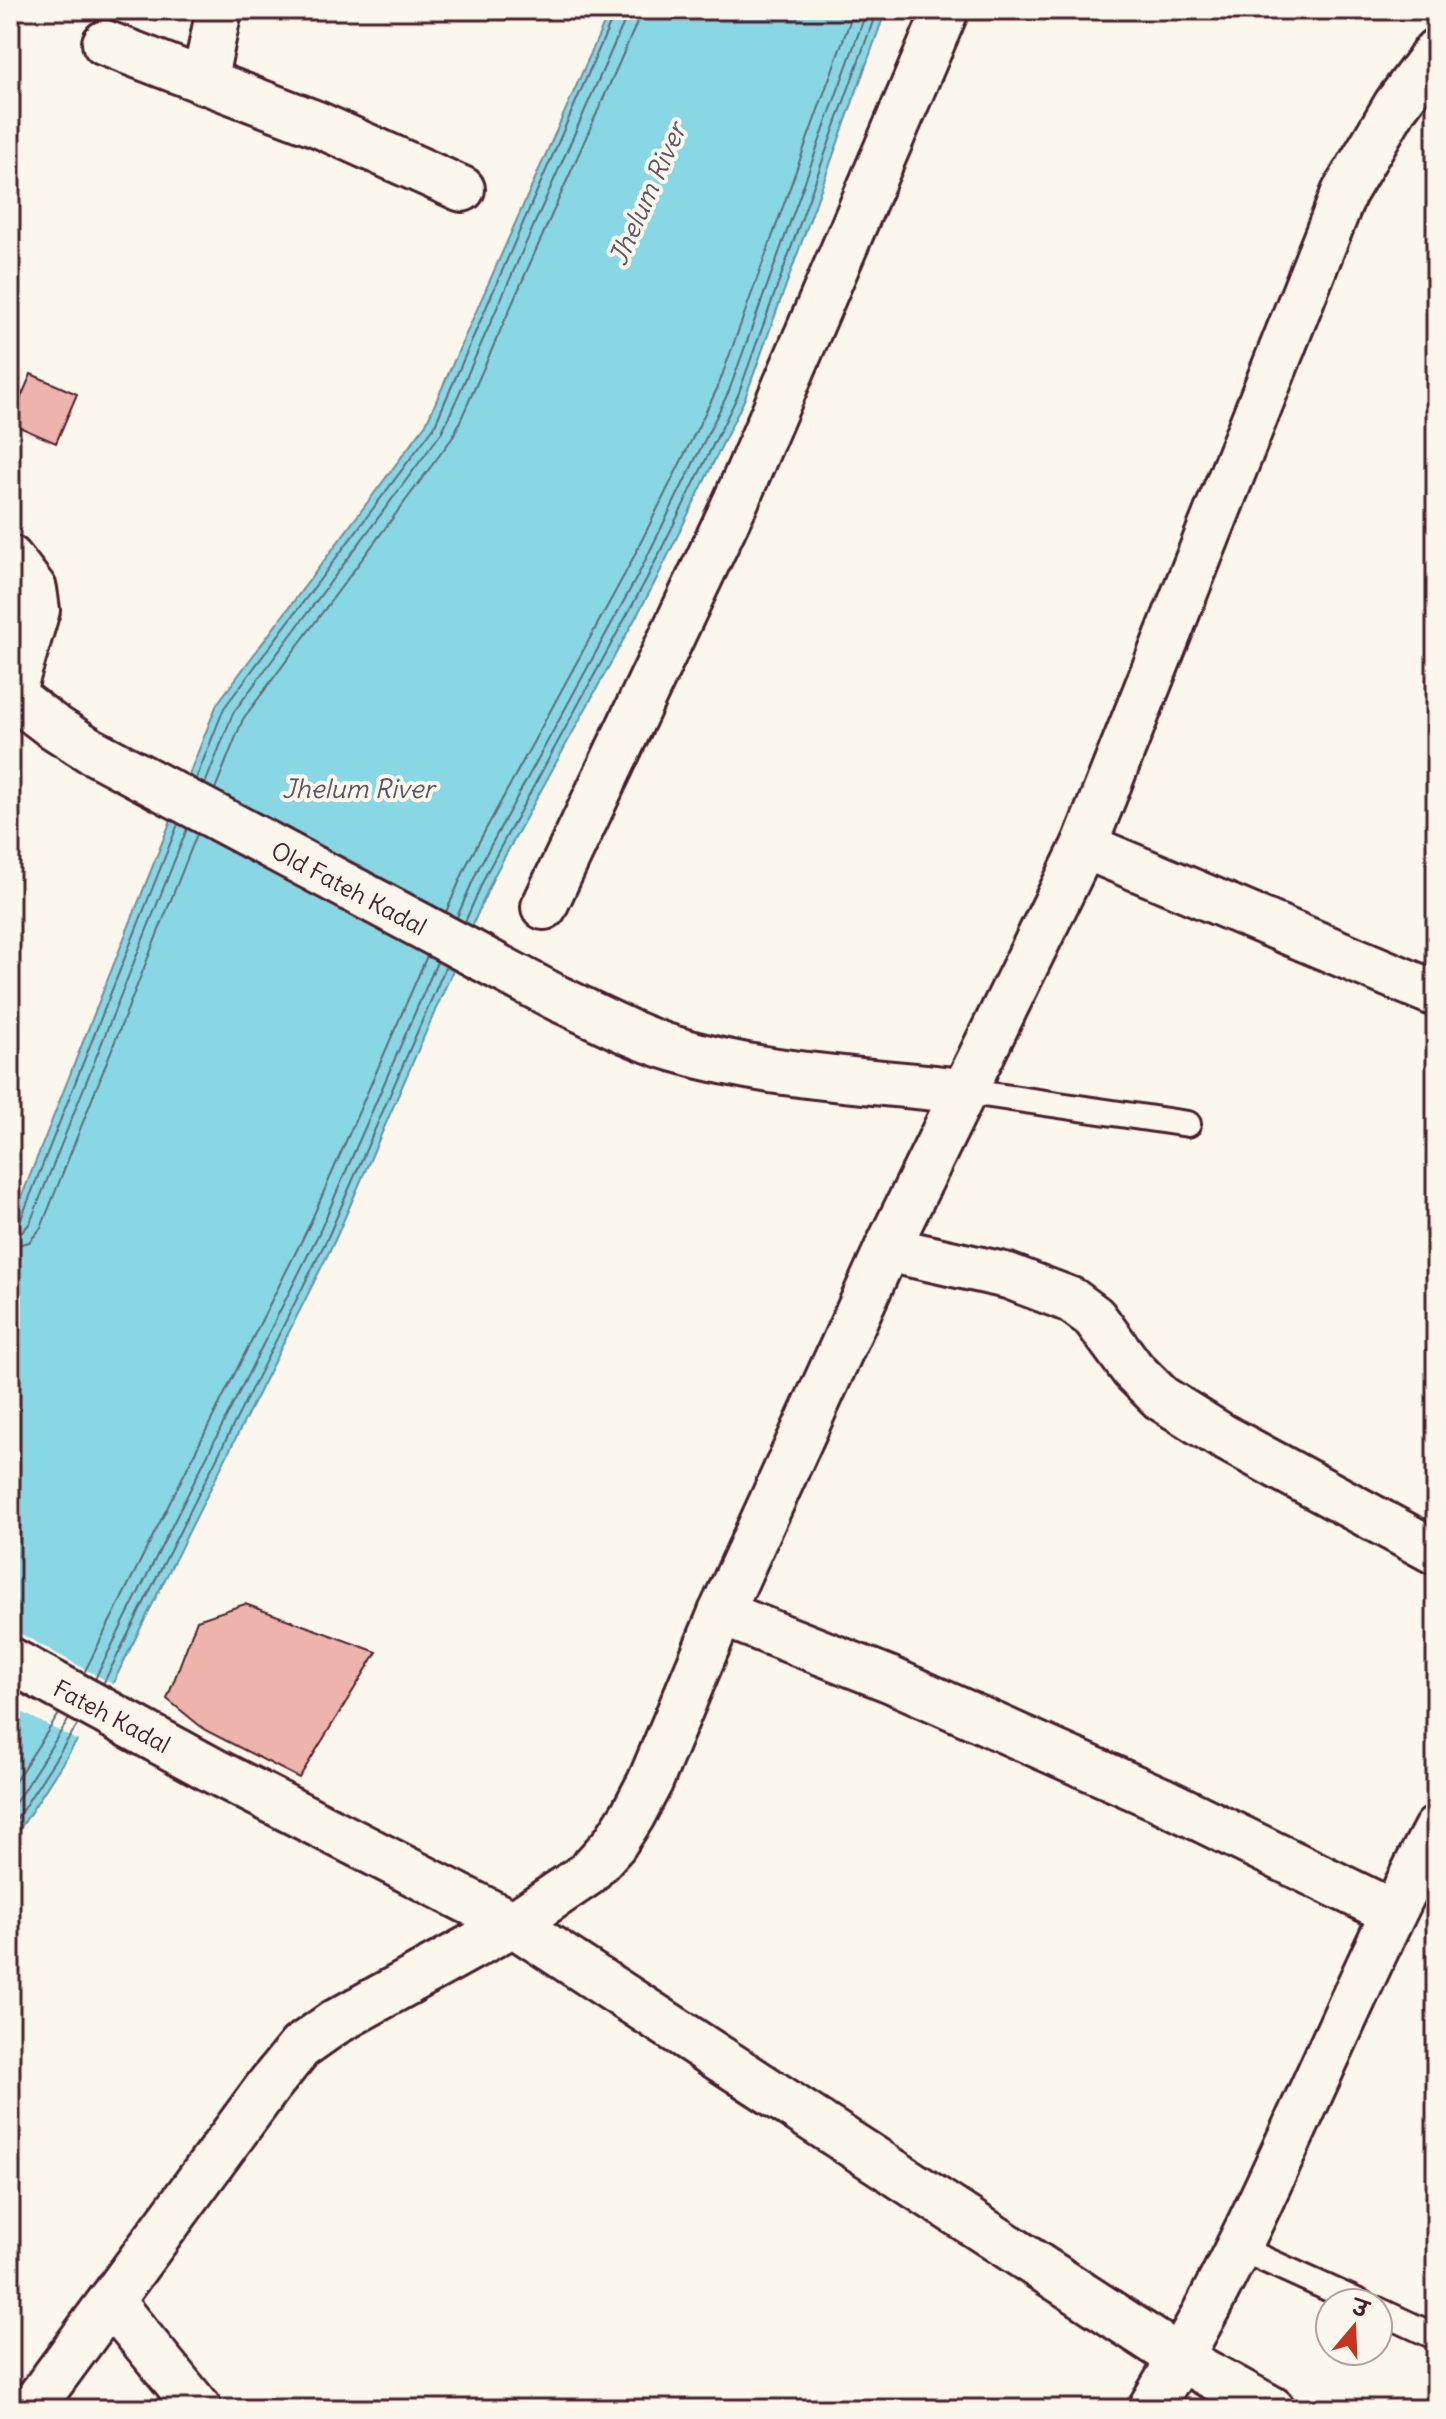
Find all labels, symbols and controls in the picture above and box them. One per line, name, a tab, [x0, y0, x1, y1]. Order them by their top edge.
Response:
water label: Jhelum River	[601, 115, 694, 270]
water label: Jhelum River	[282, 772, 437, 805]
street label: Old Fateh Kadal	[266, 834, 432, 942]
street label: Fateh Kadal	[48, 1673, 176, 1759]
north arrow	[1314, 2287, 1394, 2367]
text: उ	[1347, 2292, 1374, 2324]

